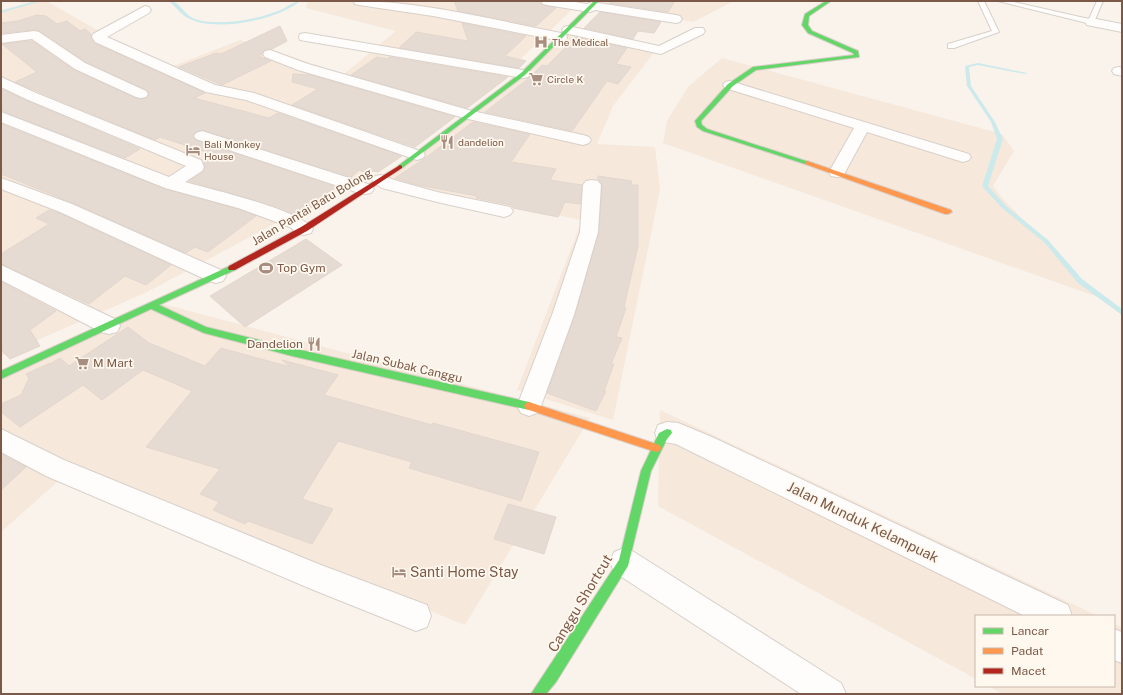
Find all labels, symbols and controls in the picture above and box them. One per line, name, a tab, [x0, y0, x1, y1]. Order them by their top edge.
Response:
hospital icon: The Medical	[533, 34, 549, 50]
place label: The Medical	[552, 36, 609, 48]
supermarket icon: Circle K	[528, 71, 544, 87]
place label: Circle K	[547, 73, 583, 85]
restaurant icon: dandelion	[439, 134, 455, 150]
place label: dandelion	[458, 136, 504, 148]
place label: Bali Monkey House	[204, 138, 261, 162]
hotel icon: Bali Monkey House	[185, 142, 201, 158]
street label: Jalan Pantai Batu Bolong	[249, 166, 375, 248]
sports icon: Top Gym	[258, 260, 274, 276]
place label: Top Gym	[277, 261, 326, 275]
restaurant icon: Dandelion	[306, 336, 322, 352]
place label: Dandelion	[247, 337, 303, 351]
street label: Jalan Subak Canggu	[350, 346, 464, 386]
supermarket icon: M Mart	[74, 355, 90, 371]
place label: M Mart	[93, 356, 133, 370]
street label: Jalan Munduk Kelampuak	[785, 478, 941, 566]
street label: Canggu Shortcut	[545, 551, 615, 655]
hotel icon: Santi Home Stay	[391, 564, 407, 580]
place label: Santi Home Stay	[410, 564, 519, 580]
legend	[975, 615, 1115, 687]
text: Lancar	[1011, 624, 1049, 638]
text: Padat	[1011, 644, 1044, 658]
text: Macet	[1011, 664, 1046, 678]

